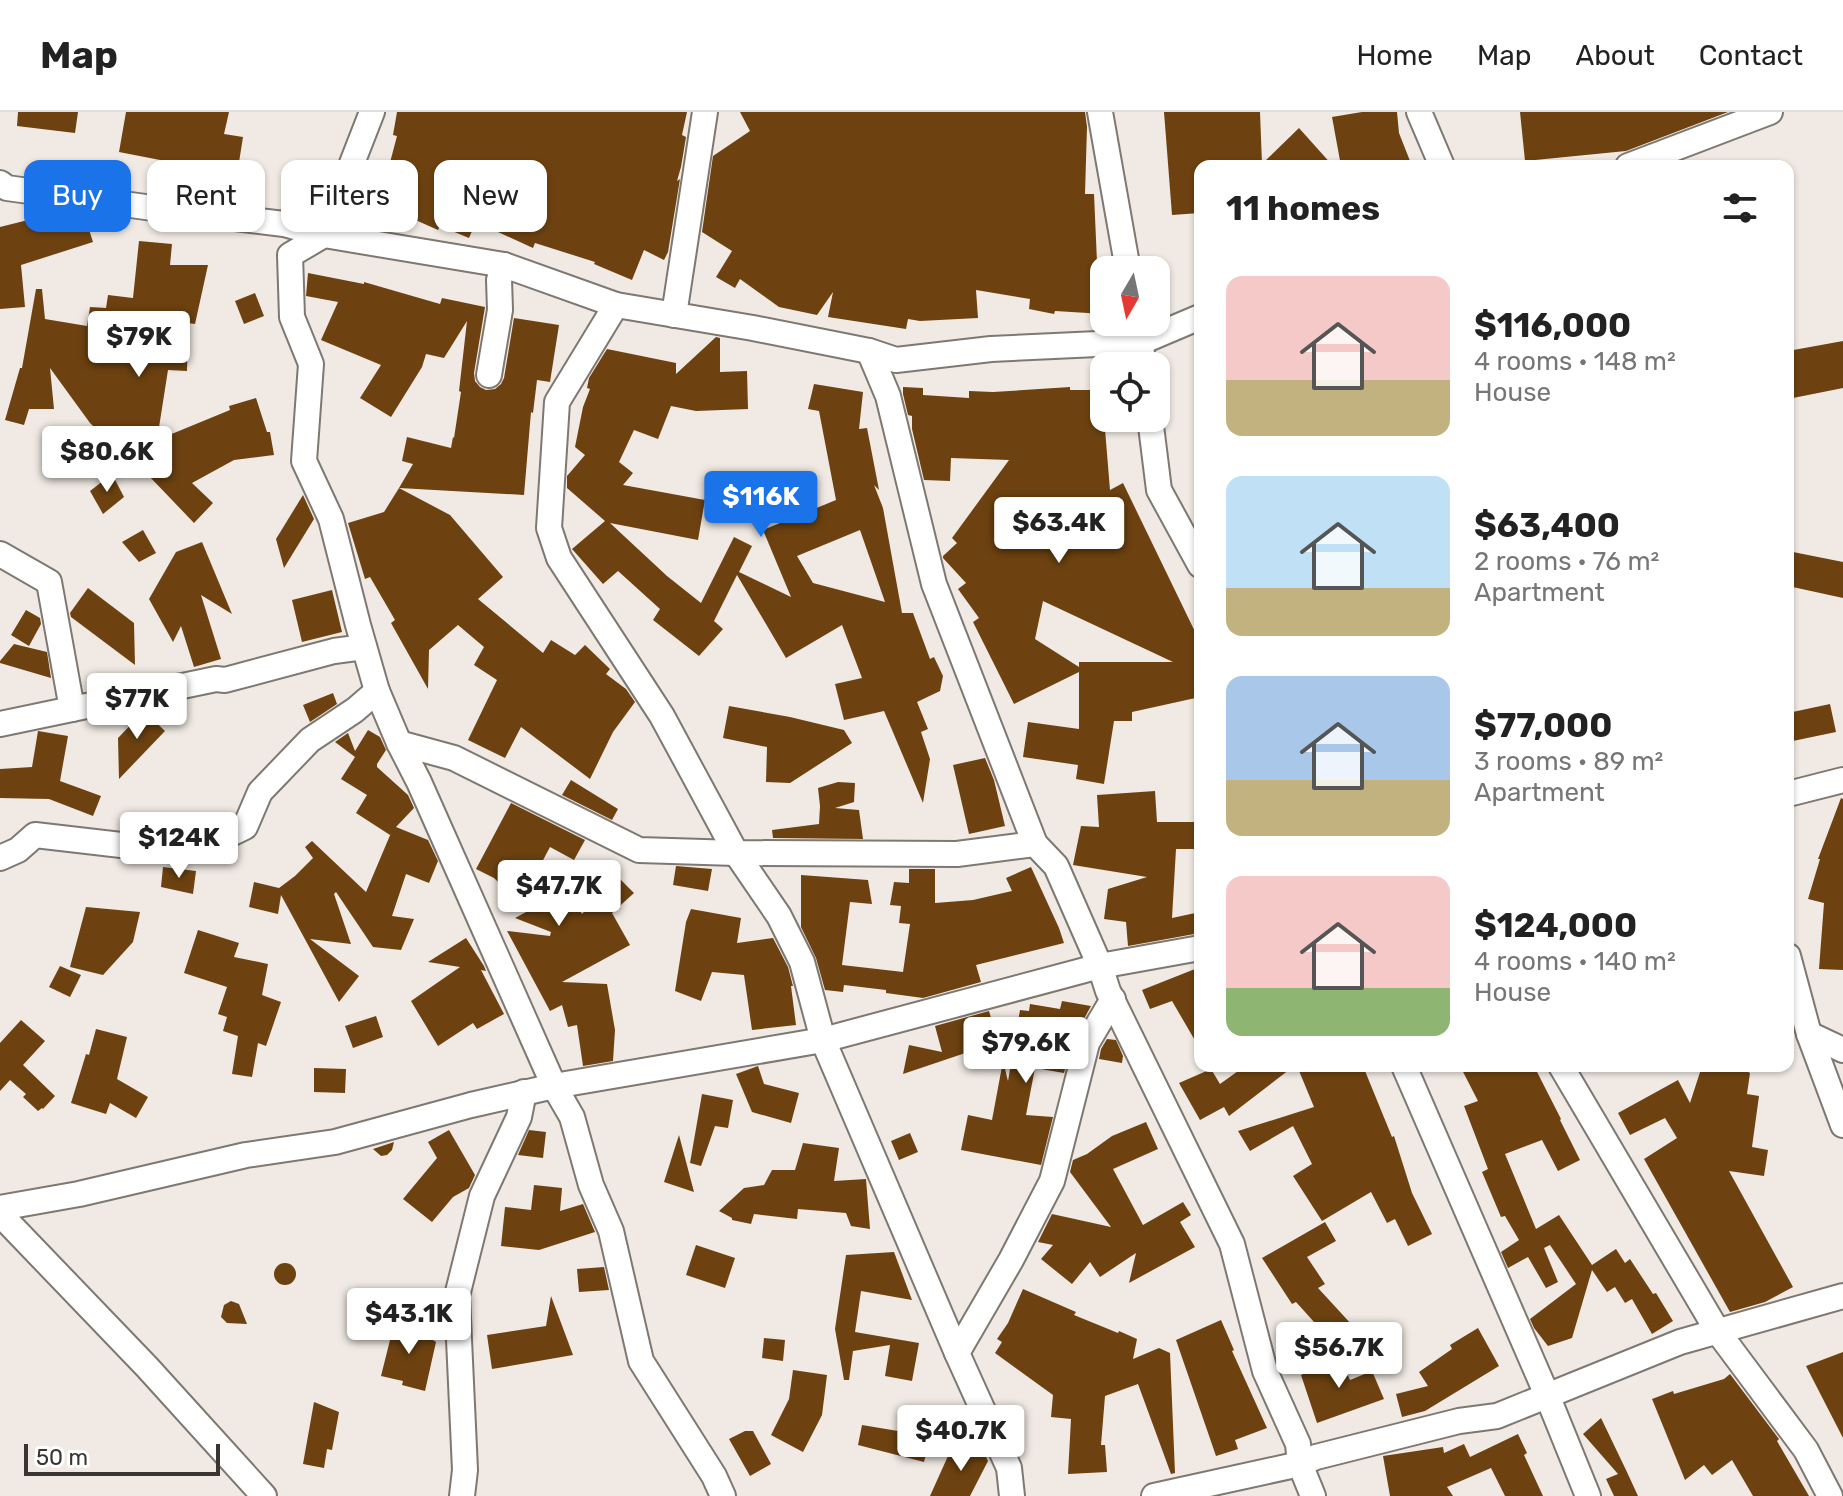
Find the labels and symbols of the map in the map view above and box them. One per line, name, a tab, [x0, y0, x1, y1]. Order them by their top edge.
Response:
north arrow	[1090, 256, 1170, 336]
pin: $79K	[92, 311, 186, 379]
pin: $80.6K	[42, 426, 172, 494]
pin: $116K	[705, 471, 817, 539]
pin: $63.4K	[994, 497, 1124, 565]
pin: $77K	[90, 673, 184, 741]
pin: $124K	[123, 812, 235, 880]
pin: $47.7K	[494, 860, 624, 928]
pin: $79.6K	[961, 1017, 1091, 1085]
pin: $43.1K	[344, 1288, 474, 1356]
pin: $56.7K	[1274, 1322, 1404, 1390]
pin: $40.7K	[896, 1405, 1026, 1473]
scale bar	[24, 1440, 220, 1476]

